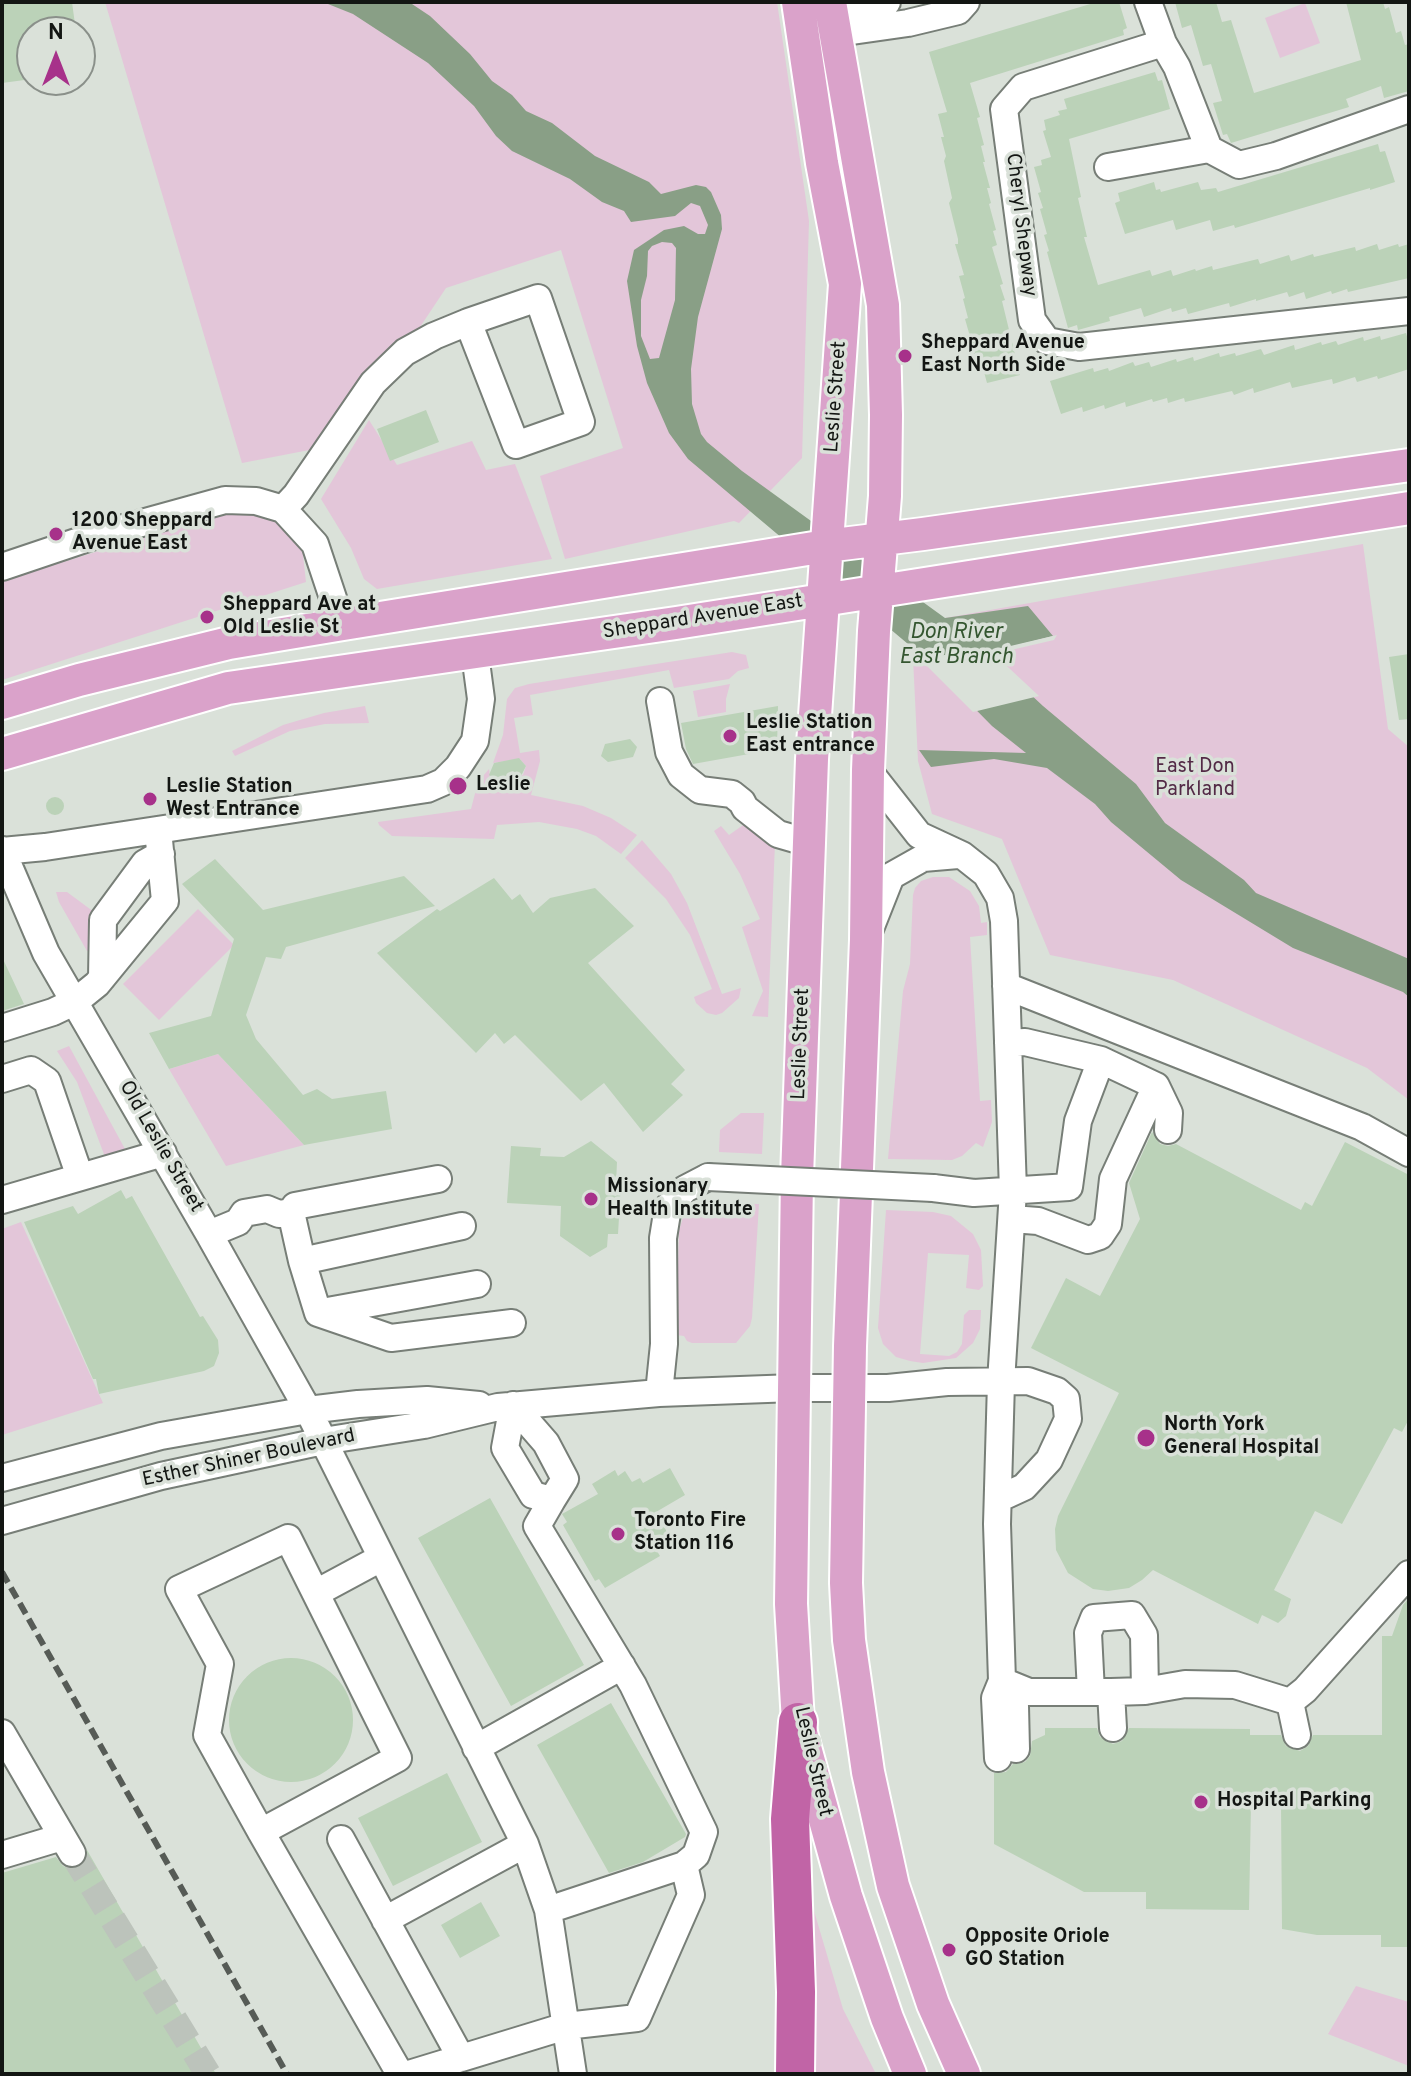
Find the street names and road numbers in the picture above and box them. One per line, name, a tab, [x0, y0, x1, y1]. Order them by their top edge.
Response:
street label: Cheryl Shepway	[999, 152, 1041, 298]
street label: Leslie Street	[821, 340, 853, 454]
street label: Sheppard Avenue East	[601, 590, 805, 646]
street label: Leslie Street	[788, 988, 816, 1100]
street label: Old Leslie Street	[113, 1077, 207, 1217]
street label: Esther Shiner Boulevard	[141, 1425, 357, 1493]
street label: Leslie Street	[788, 1705, 836, 1819]

